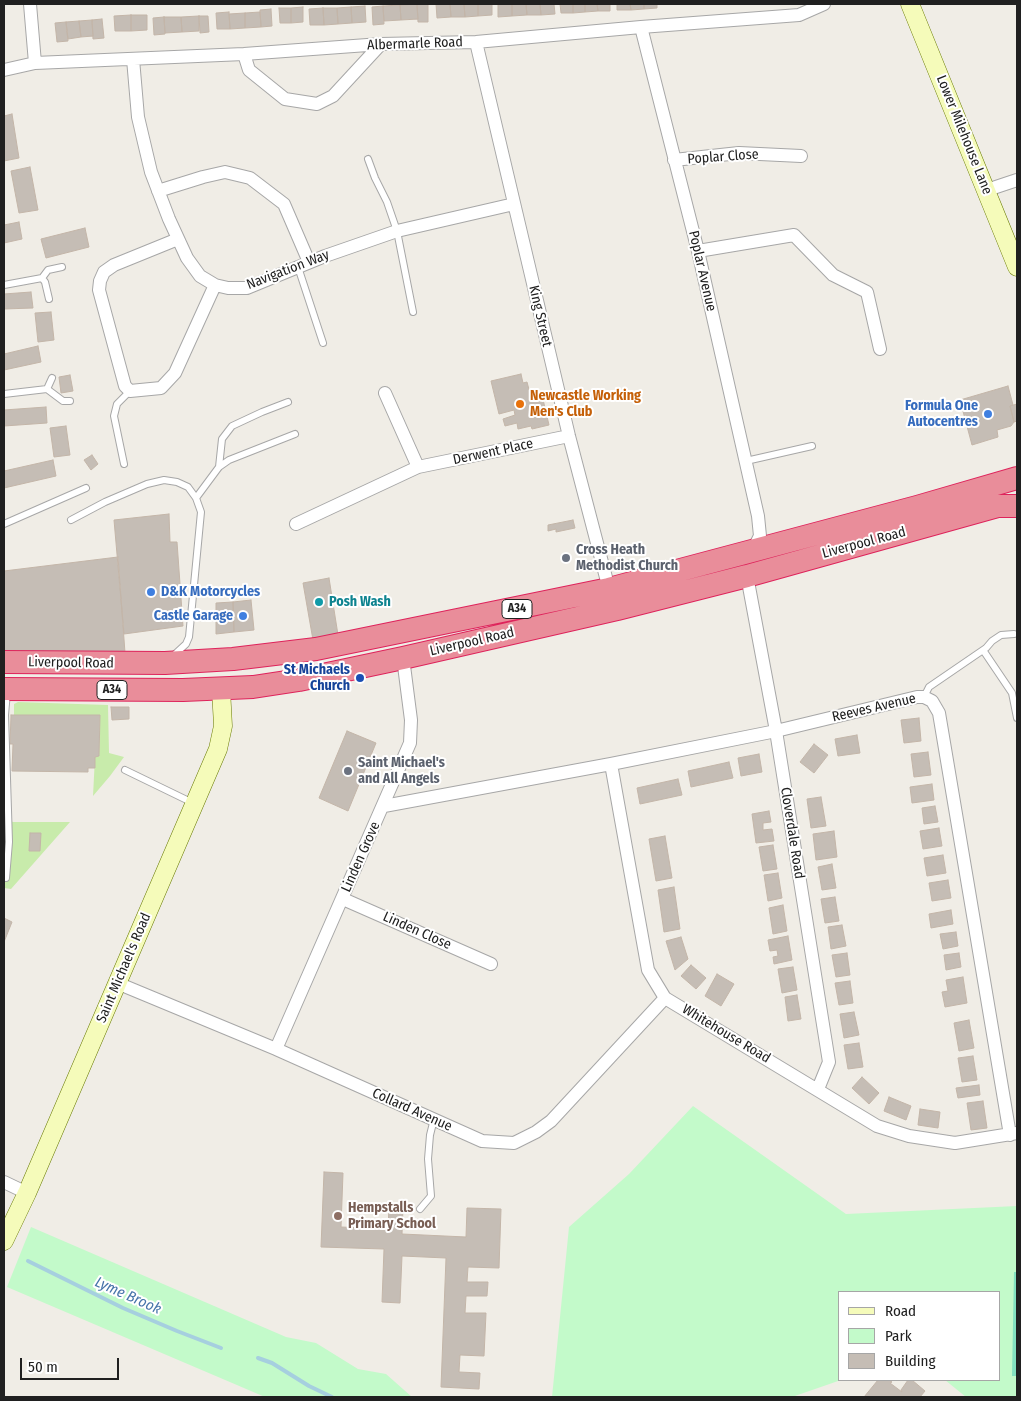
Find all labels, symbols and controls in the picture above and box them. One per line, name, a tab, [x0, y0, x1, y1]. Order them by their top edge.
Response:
street label: Albermarle Road	[367, 34, 463, 54]
street label: Lower Milehouse Lane	[932, 73, 996, 197]
street label: Poplar Close	[687, 146, 759, 168]
street label: Poplar Avenue	[685, 229, 719, 313]
street label: Navigation Way	[244, 247, 332, 293]
street label: King Street	[525, 284, 555, 348]
place label: Newcastle Working Men's Club	[530, 388, 641, 421]
marker: Newcastle Working Men's Club	[514, 398, 526, 410]
place label: Formula One Autocentres	[905, 398, 978, 431]
marker: Formula One Autocentres	[982, 408, 994, 420]
street label: Derwent Place	[451, 435, 535, 469]
street label: Liverpool Road	[820, 524, 908, 562]
place label: Cross Heath Methodist Church	[576, 542, 678, 574]
marker: Cross Heath Methodist Church	[560, 552, 572, 564]
place label: D&K Motorcycles	[161, 584, 260, 600]
marker: D&K Motorcycles	[145, 586, 157, 598]
place label: Posh Wash	[329, 594, 391, 610]
marker: Posh Wash	[313, 596, 325, 608]
road number: A34	[502, 600, 532, 618]
place label: Castle Garage	[154, 608, 233, 624]
marker: Castle Garage	[237, 610, 249, 622]
street label: Liverpool Road	[428, 624, 516, 660]
street label: Liverpool Road	[28, 654, 114, 672]
place label: St Michaels Church	[284, 662, 350, 694]
marker: St Michaels Church	[354, 672, 366, 684]
road number: A34	[97, 680, 127, 700]
street label: Reeves Avenue	[830, 690, 918, 726]
place label: Saint Michael's and All Angels	[358, 755, 445, 788]
marker: Saint Michael's and All Angels	[342, 765, 354, 777]
street label: Cloverdale Road	[776, 786, 808, 880]
street label: Linden Grove	[338, 819, 384, 895]
street label: Linden Close	[380, 908, 454, 954]
street label: Saint Michael's Road	[93, 911, 155, 1025]
street label: Whitehouse Road	[679, 1001, 773, 1067]
street label: Collard Avenue	[369, 1085, 455, 1135]
place label: Hempstalls Primary School	[348, 1200, 436, 1232]
marker: Hempstalls Primary School	[332, 1210, 344, 1222]
water label: Lyme Brook	[92, 1273, 164, 1319]
legend	[838, 1291, 1001, 1381]
text: Road	[885, 1302, 916, 1320]
text: Park	[885, 1327, 912, 1345]
scale bar	[22, 1348, 121, 1380]
text: Building	[885, 1352, 936, 1370]
text: 50 m	[28, 1358, 58, 1376]

